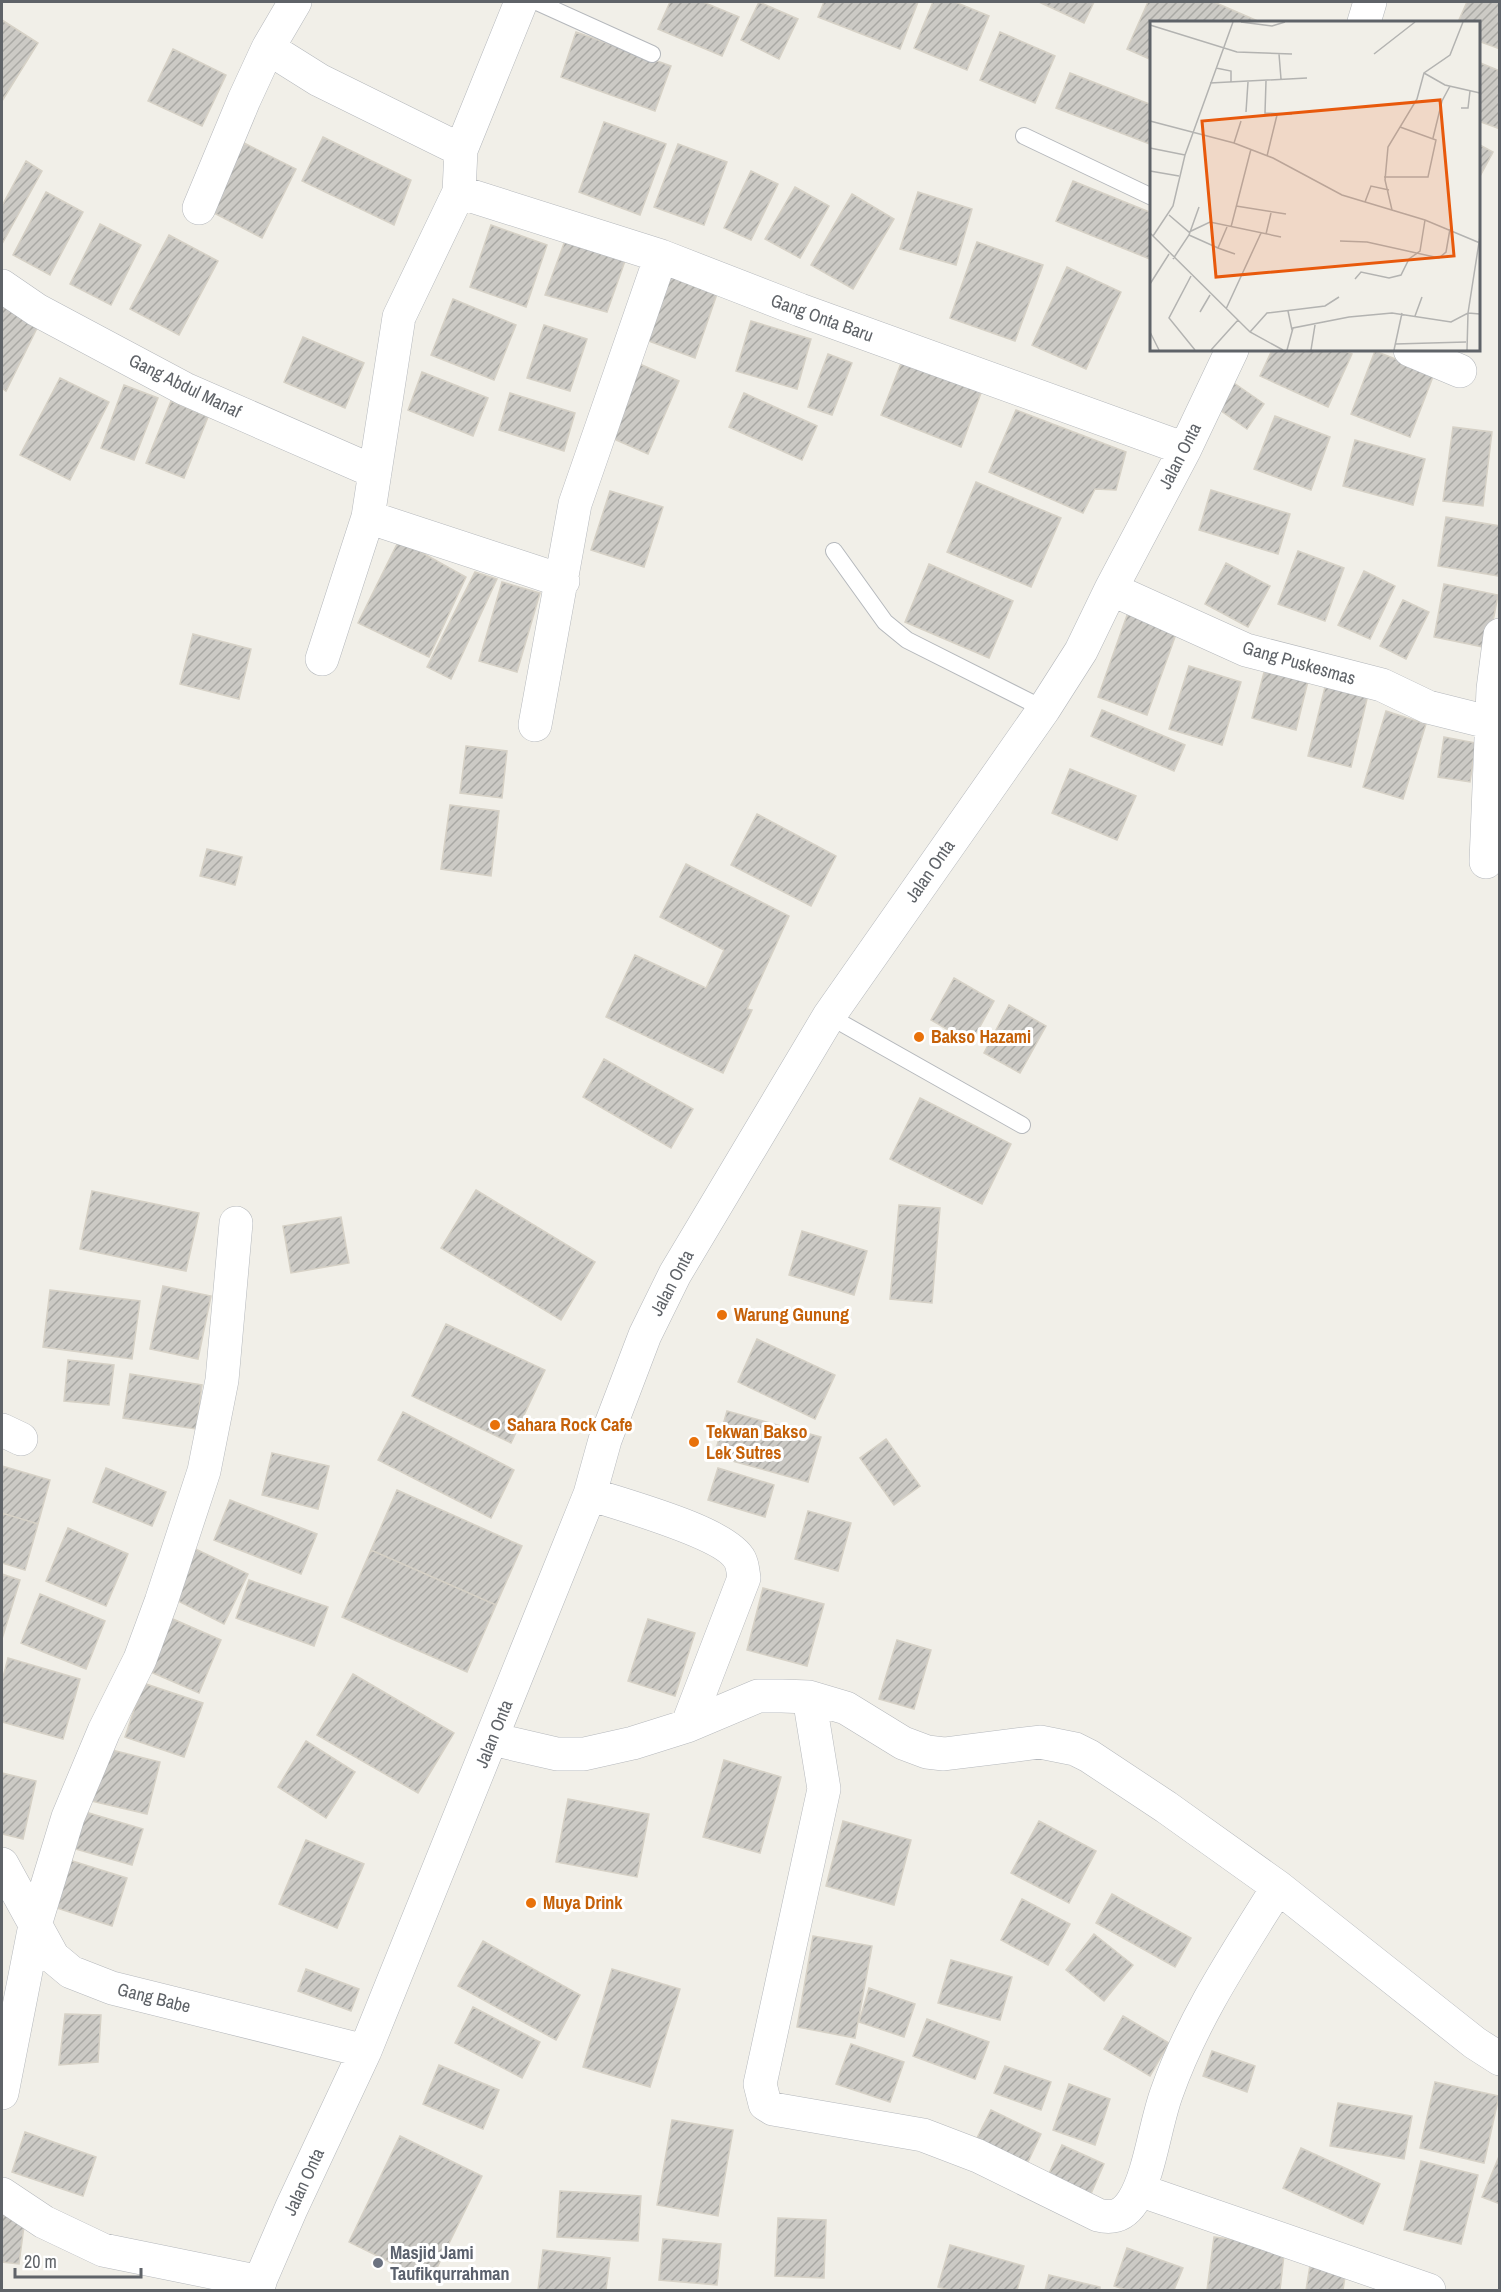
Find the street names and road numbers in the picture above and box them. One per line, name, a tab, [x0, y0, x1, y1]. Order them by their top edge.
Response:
street label: Gang Onta Baru	[767, 287, 877, 348]
street label: Gang Abdul Manaf	[125, 348, 246, 424]
street label: Jalan Onta	[1152, 418, 1207, 493]
street label: Gang Puskesmas	[1240, 634, 1359, 691]
street label: Jalan Onta	[899, 834, 960, 907]
street label: Jalan Onta	[644, 1245, 699, 1320]
street label: Jalan Onta	[469, 1696, 518, 1772]
street label: Gang Babe	[115, 1976, 193, 2019]
street label: Jalan Onta	[277, 2144, 330, 2219]

